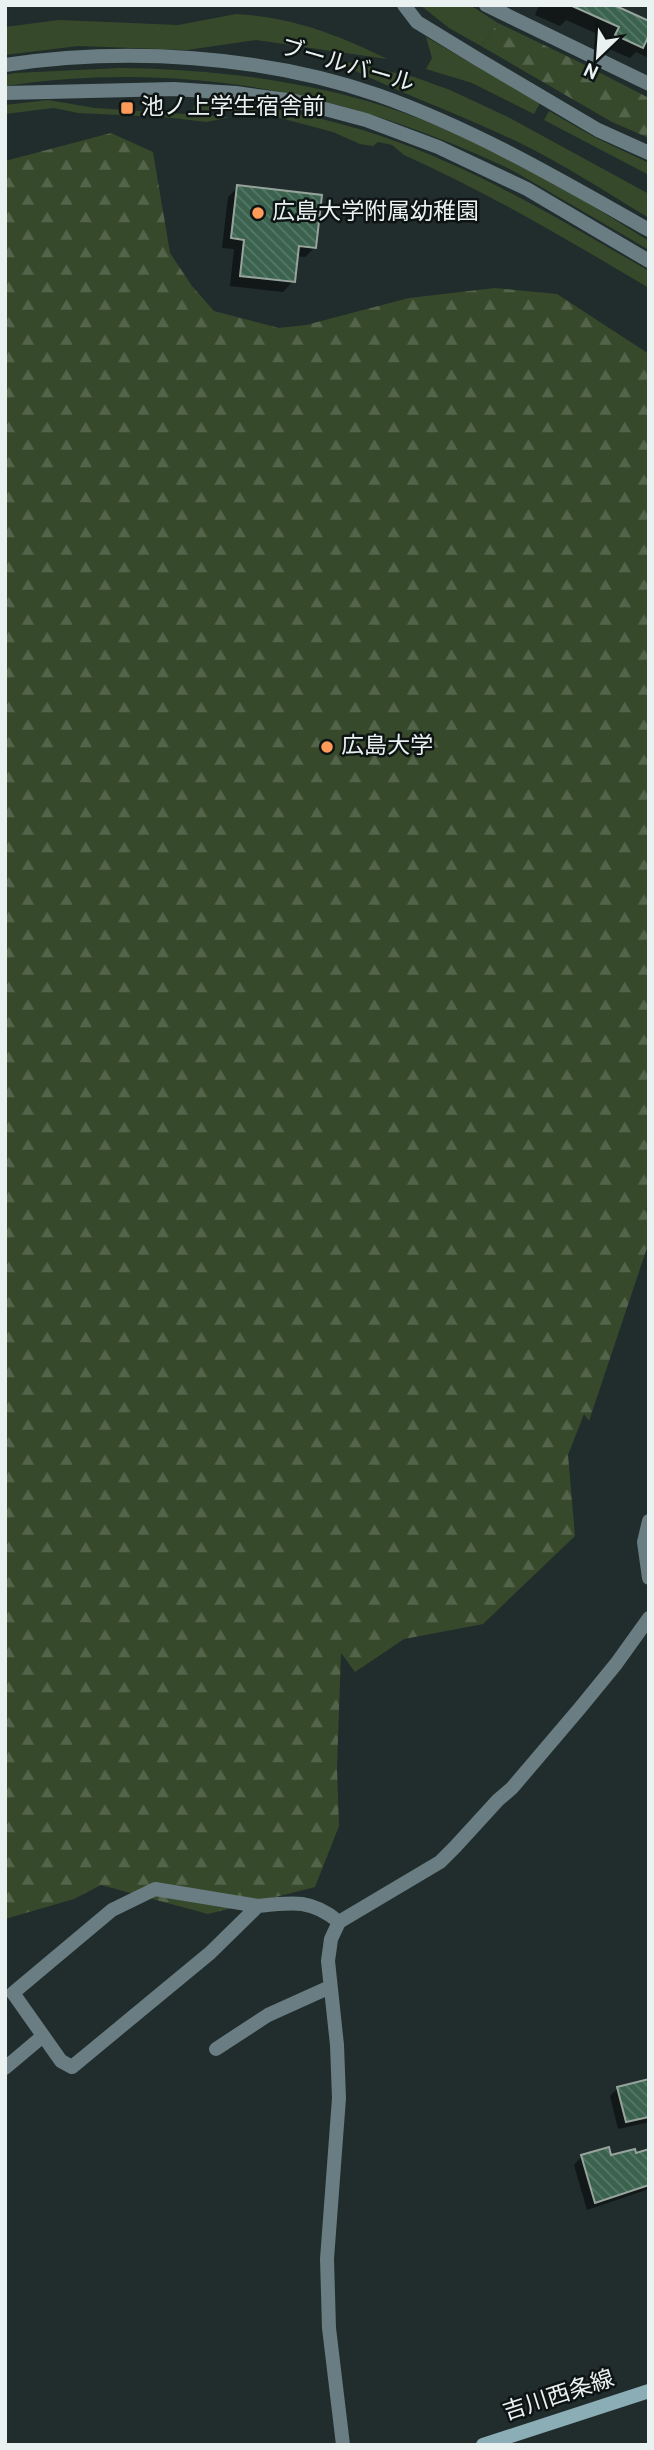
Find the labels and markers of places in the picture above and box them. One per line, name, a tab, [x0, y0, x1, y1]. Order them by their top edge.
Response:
place label: 池ノ上学生宿舎前	[141, 94, 325, 123]
marker: 池ノ上学生宿舎前	[119, 100, 135, 116]
place label: 広島大学附属幼稚園	[272, 199, 479, 228]
marker: 広島大学附属幼稚園	[250, 205, 266, 221]
place label: 広島大学	[341, 733, 433, 762]
marker: 広島大学	[319, 739, 335, 755]

